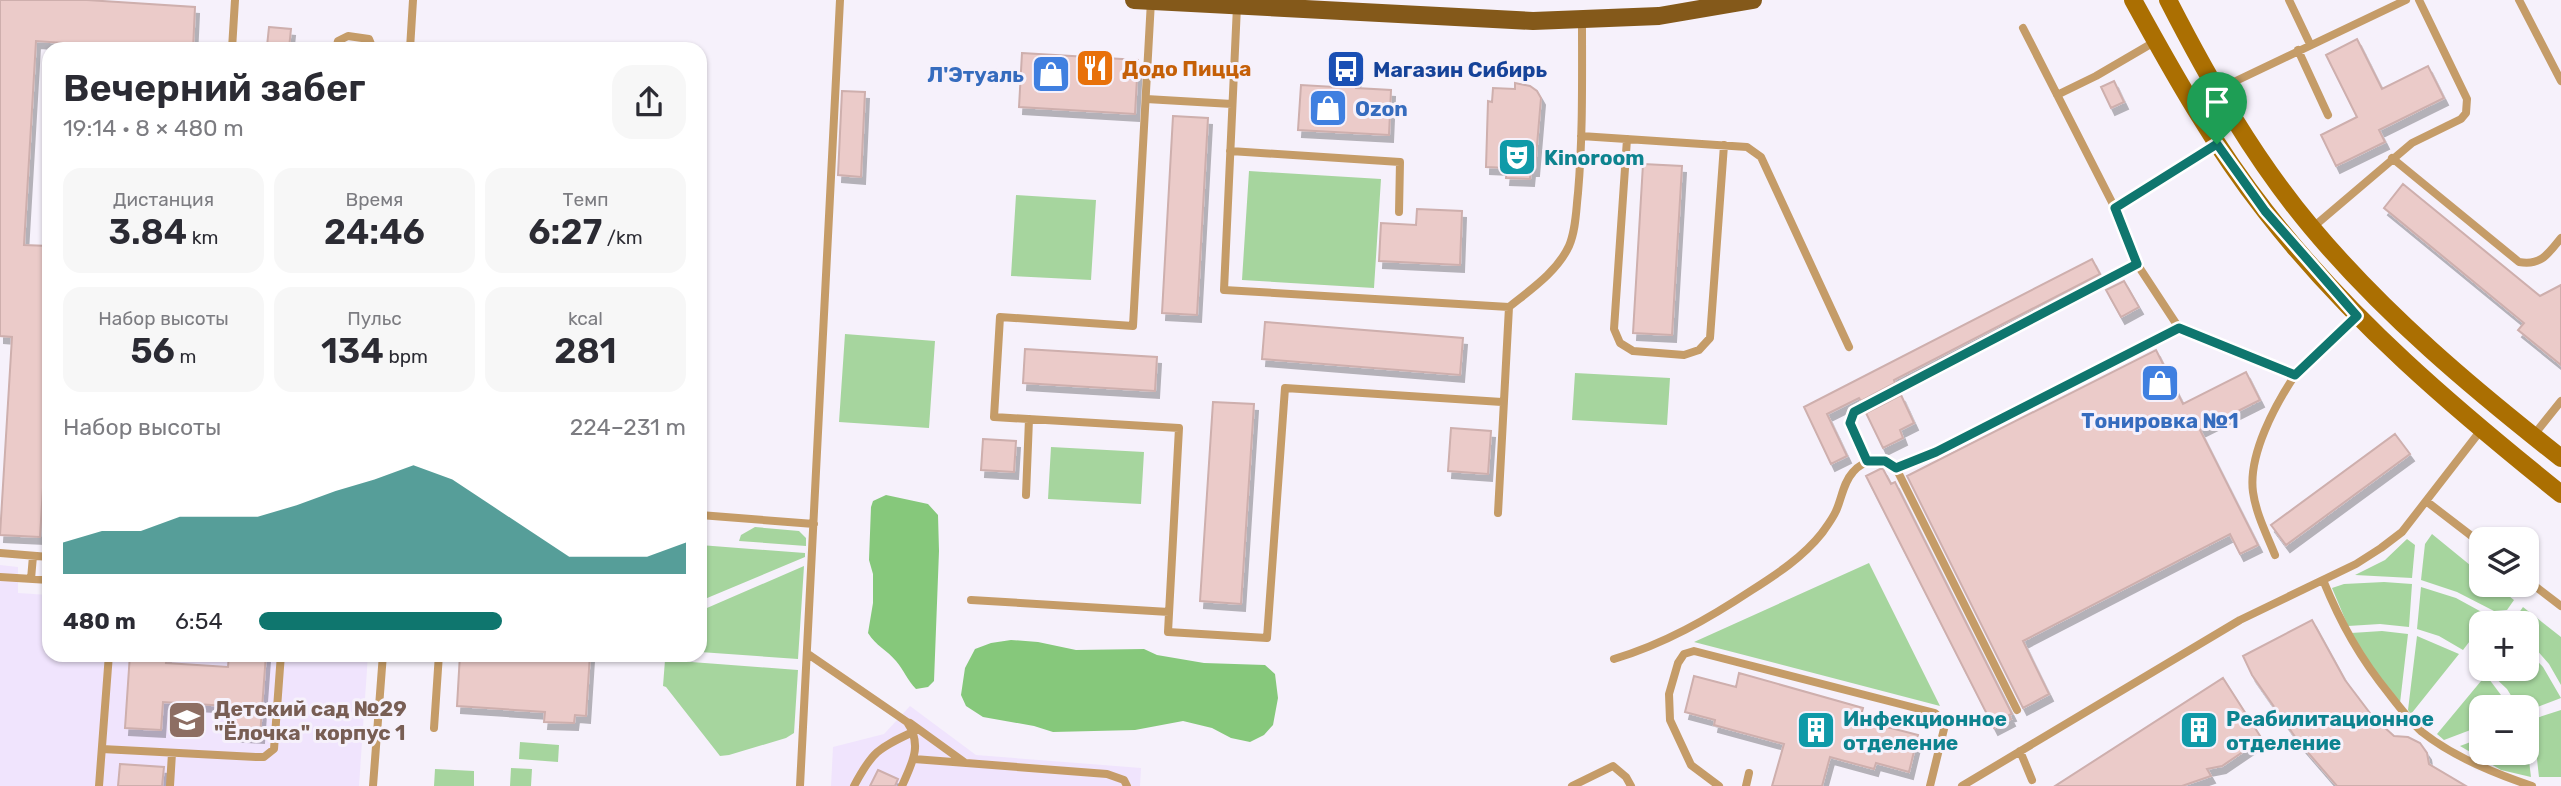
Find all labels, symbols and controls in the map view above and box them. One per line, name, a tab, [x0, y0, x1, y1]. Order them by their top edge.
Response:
restaurant icon: Додо Пицца	[1074, 47, 1116, 89]
bus stop icon: Магазин Сибирь	[1325, 48, 1367, 90]
shop icon: Л'Этуаль	[1030, 53, 1072, 95]
place label: Додо Пицца	[1122, 56, 1251, 81]
place label: Магазин Сибирь	[1373, 57, 1547, 82]
place label: Л'Этуаль	[927, 62, 1024, 87]
text: Вечерний забег	[63, 65, 365, 111]
button: share	[612, 65, 686, 139]
pin	[2187, 72, 2247, 144]
icon: arrive	[2198, 83, 2236, 121]
shop icon: Ozon	[1307, 87, 1349, 129]
place label: Ozon	[1355, 96, 1408, 121]
text: 19:14 · 8 × 480 m	[63, 114, 244, 142]
theatre icon: Kinoroom	[1496, 136, 1538, 178]
place label: Kinoroom	[1544, 145, 1645, 170]
text: Дистанция	[113, 188, 214, 211]
text: Время	[346, 188, 403, 211]
text: Темп	[563, 188, 608, 211]
text: 3.84	[108, 211, 187, 253]
text: 24:46	[324, 211, 425, 253]
text: 6:27	[528, 211, 602, 253]
text: km	[187, 226, 219, 249]
text: /km	[602, 226, 643, 249]
text: Набор высоты	[98, 307, 229, 330]
text: Пульс	[347, 307, 402, 330]
text: kcal	[568, 307, 603, 330]
text: 56	[131, 330, 175, 372]
text: 134	[321, 330, 384, 372]
text: 281	[554, 330, 617, 372]
text: m	[175, 345, 197, 368]
text: bpm	[384, 345, 428, 368]
shop icon: Тонировка №1	[2139, 362, 2181, 404]
place label: Тонировка №1	[2081, 408, 2239, 433]
text: Набор высоты	[63, 413, 221, 441]
text: 224–231 m	[570, 413, 686, 441]
map controls	[2469, 527, 2539, 765]
button: layers	[2469, 527, 2539, 597]
text: 480 m	[63, 607, 136, 635]
text: 6:54	[175, 607, 223, 635]
button: +	[2469, 611, 2539, 681]
button: −	[2469, 695, 2539, 765]
place label: Детский сад №29 "Ёлочка" корпус 1	[214, 696, 407, 745]
school or university icon: Детский сад №29 "Ёлочка" корпус 1	[166, 699, 208, 741]
place label: Инфекционное отделение	[1843, 706, 2007, 755]
place label: Реабилитационное отделение	[2226, 706, 2434, 755]
building icon: Инфекционное отделение	[1795, 709, 1837, 751]
building icon: Реабилитационное отделение	[2178, 709, 2220, 751]

